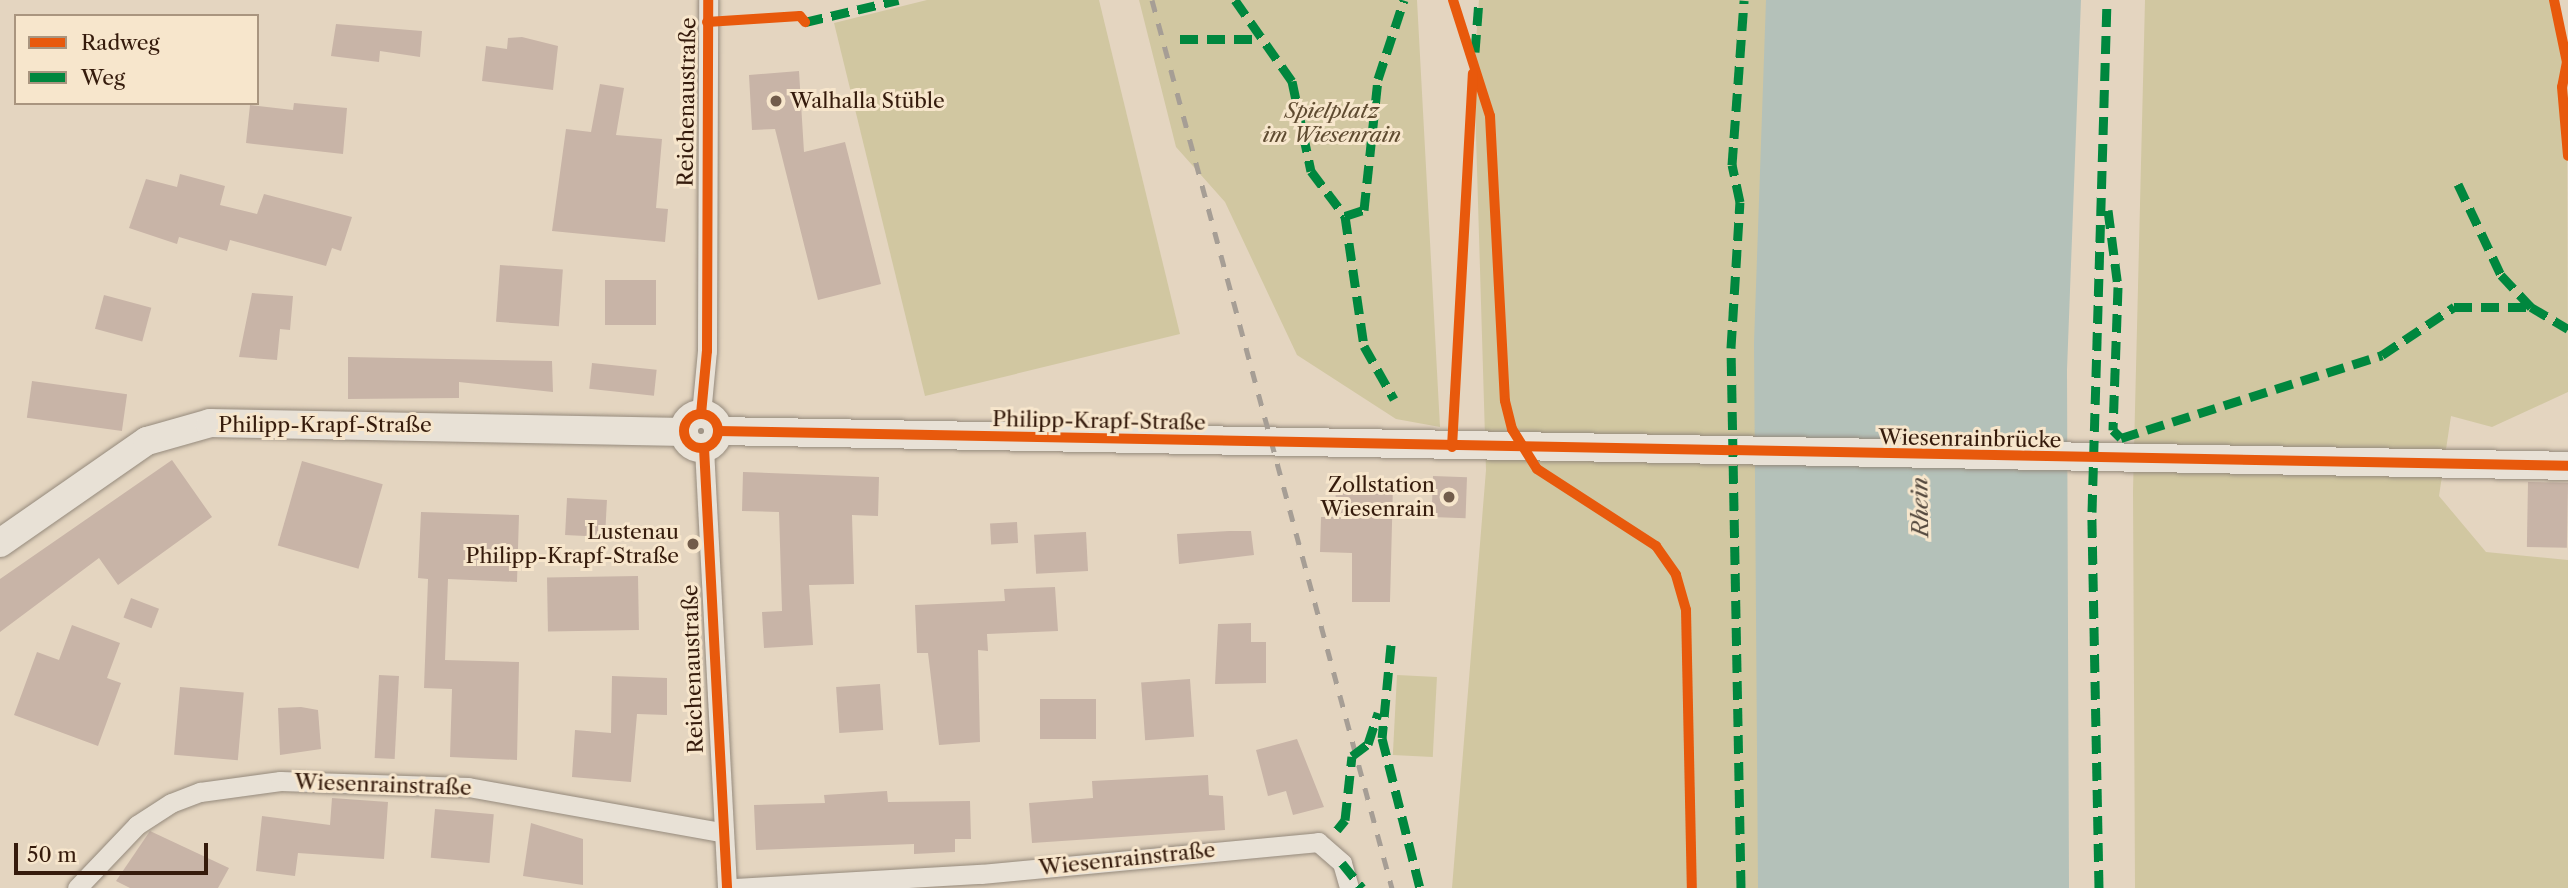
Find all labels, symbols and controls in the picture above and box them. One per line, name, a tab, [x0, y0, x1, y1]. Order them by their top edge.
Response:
legend	[14, 14, 259, 105]
street label: Reichenaustraße	[673, 17, 701, 187]
text: Radweg	[81, 30, 160, 55]
text: Weg	[81, 65, 125, 90]
place label: Walhalla Stüble	[790, 88, 945, 114]
marker: Walhalla Stüble	[768, 93, 784, 109]
park label: Spielplatz im Wiesenrain	[1263, 98, 1401, 148]
street label: Philipp-Krapf-Straße	[992, 407, 1206, 435]
street label: Philipp-Krapf-Straße	[218, 412, 432, 438]
street label: Wiesenrainbrücke	[1878, 425, 2062, 453]
place label: Zollstation Wiesenrain	[1320, 472, 1435, 522]
water label: Rhein	[1906, 477, 1934, 537]
marker: Zollstation Wiesenrain	[1441, 489, 1457, 505]
place label: Lustenau Philipp-Krapf-Straße	[466, 519, 679, 569]
marker: Lustenau Philipp-Krapf-Straße	[685, 536, 701, 552]
street label: Reichenaustraße	[677, 584, 709, 754]
street label: Wiesenrainstraße	[294, 769, 472, 801]
scale bar	[18, 828, 212, 872]
street label: Wiesenrainstraße	[1038, 837, 1216, 881]
text: 50 m	[27, 842, 77, 867]

